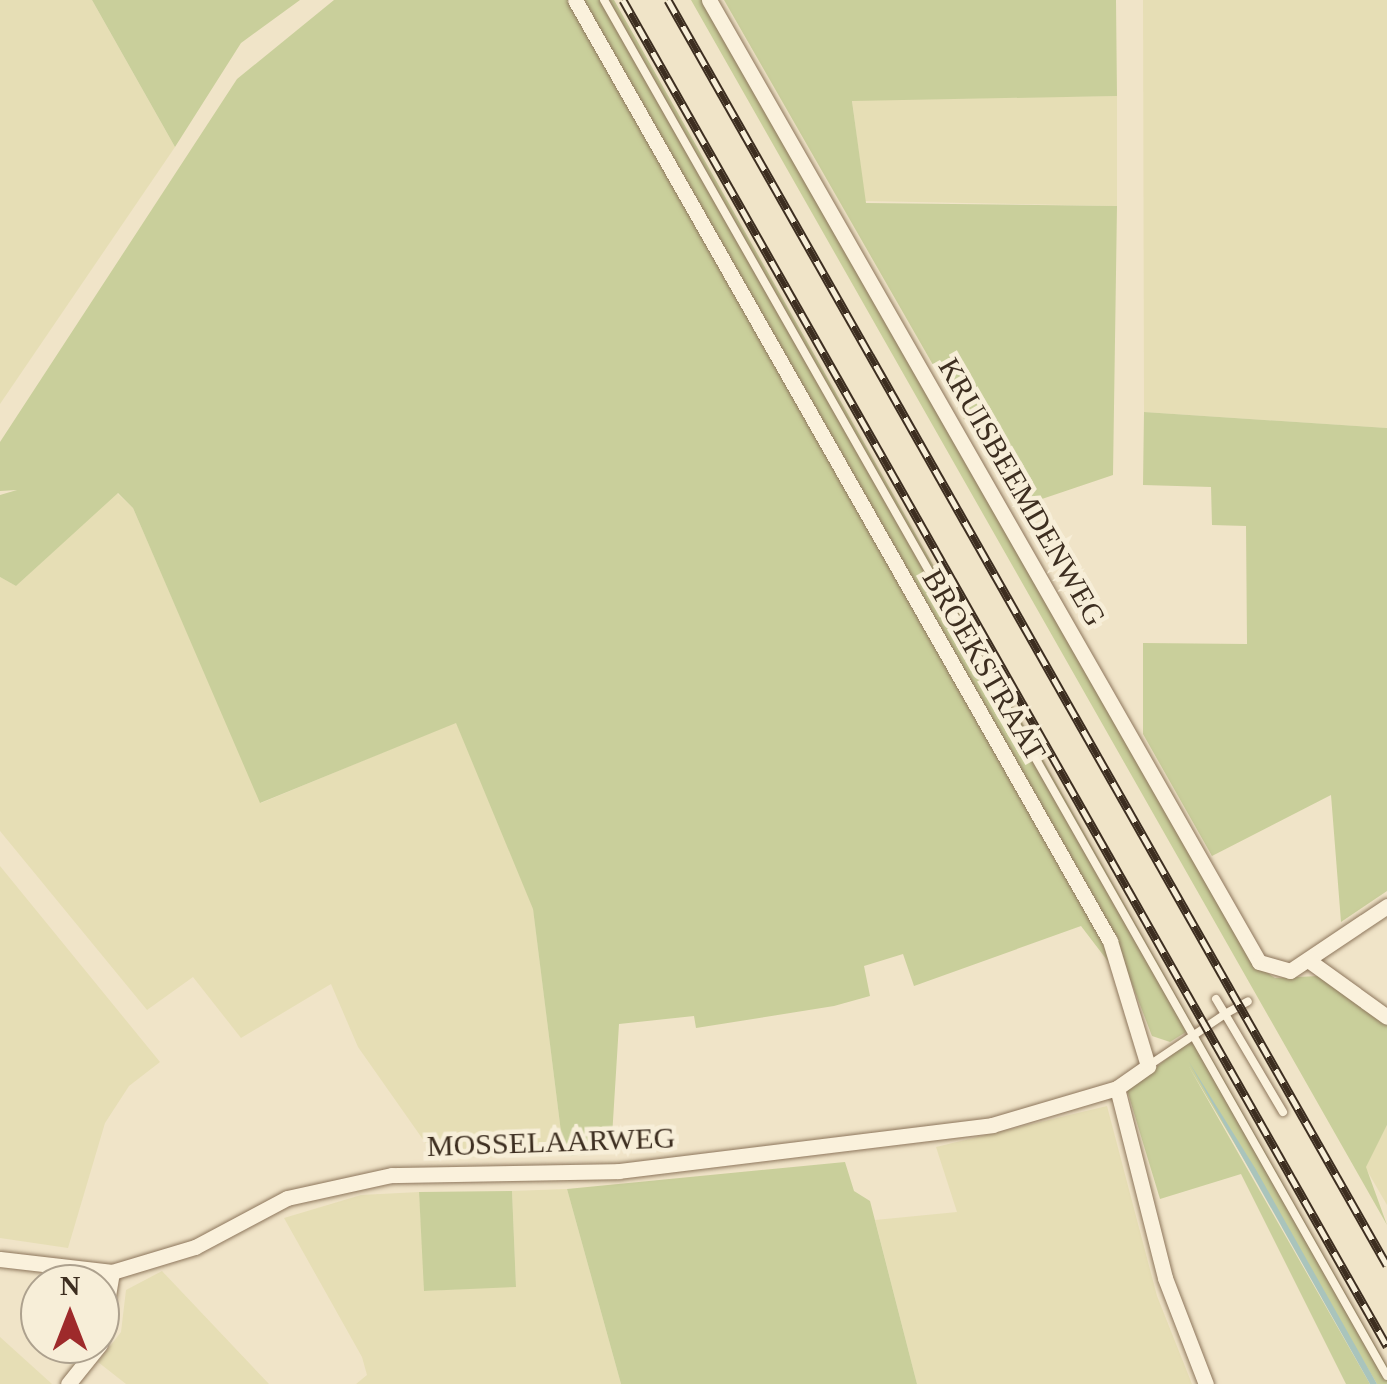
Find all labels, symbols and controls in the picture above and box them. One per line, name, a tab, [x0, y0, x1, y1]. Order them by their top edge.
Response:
street label: KRUISBEEMDENWEG	[931, 352, 1113, 632]
street label: BROEKSTRAAT	[915, 563, 1053, 767]
street label: MOSSELAARWEG	[426, 1120, 676, 1164]
north arrow	[20, 1264, 120, 1364]
text: N	[60, 1270, 80, 1301]

